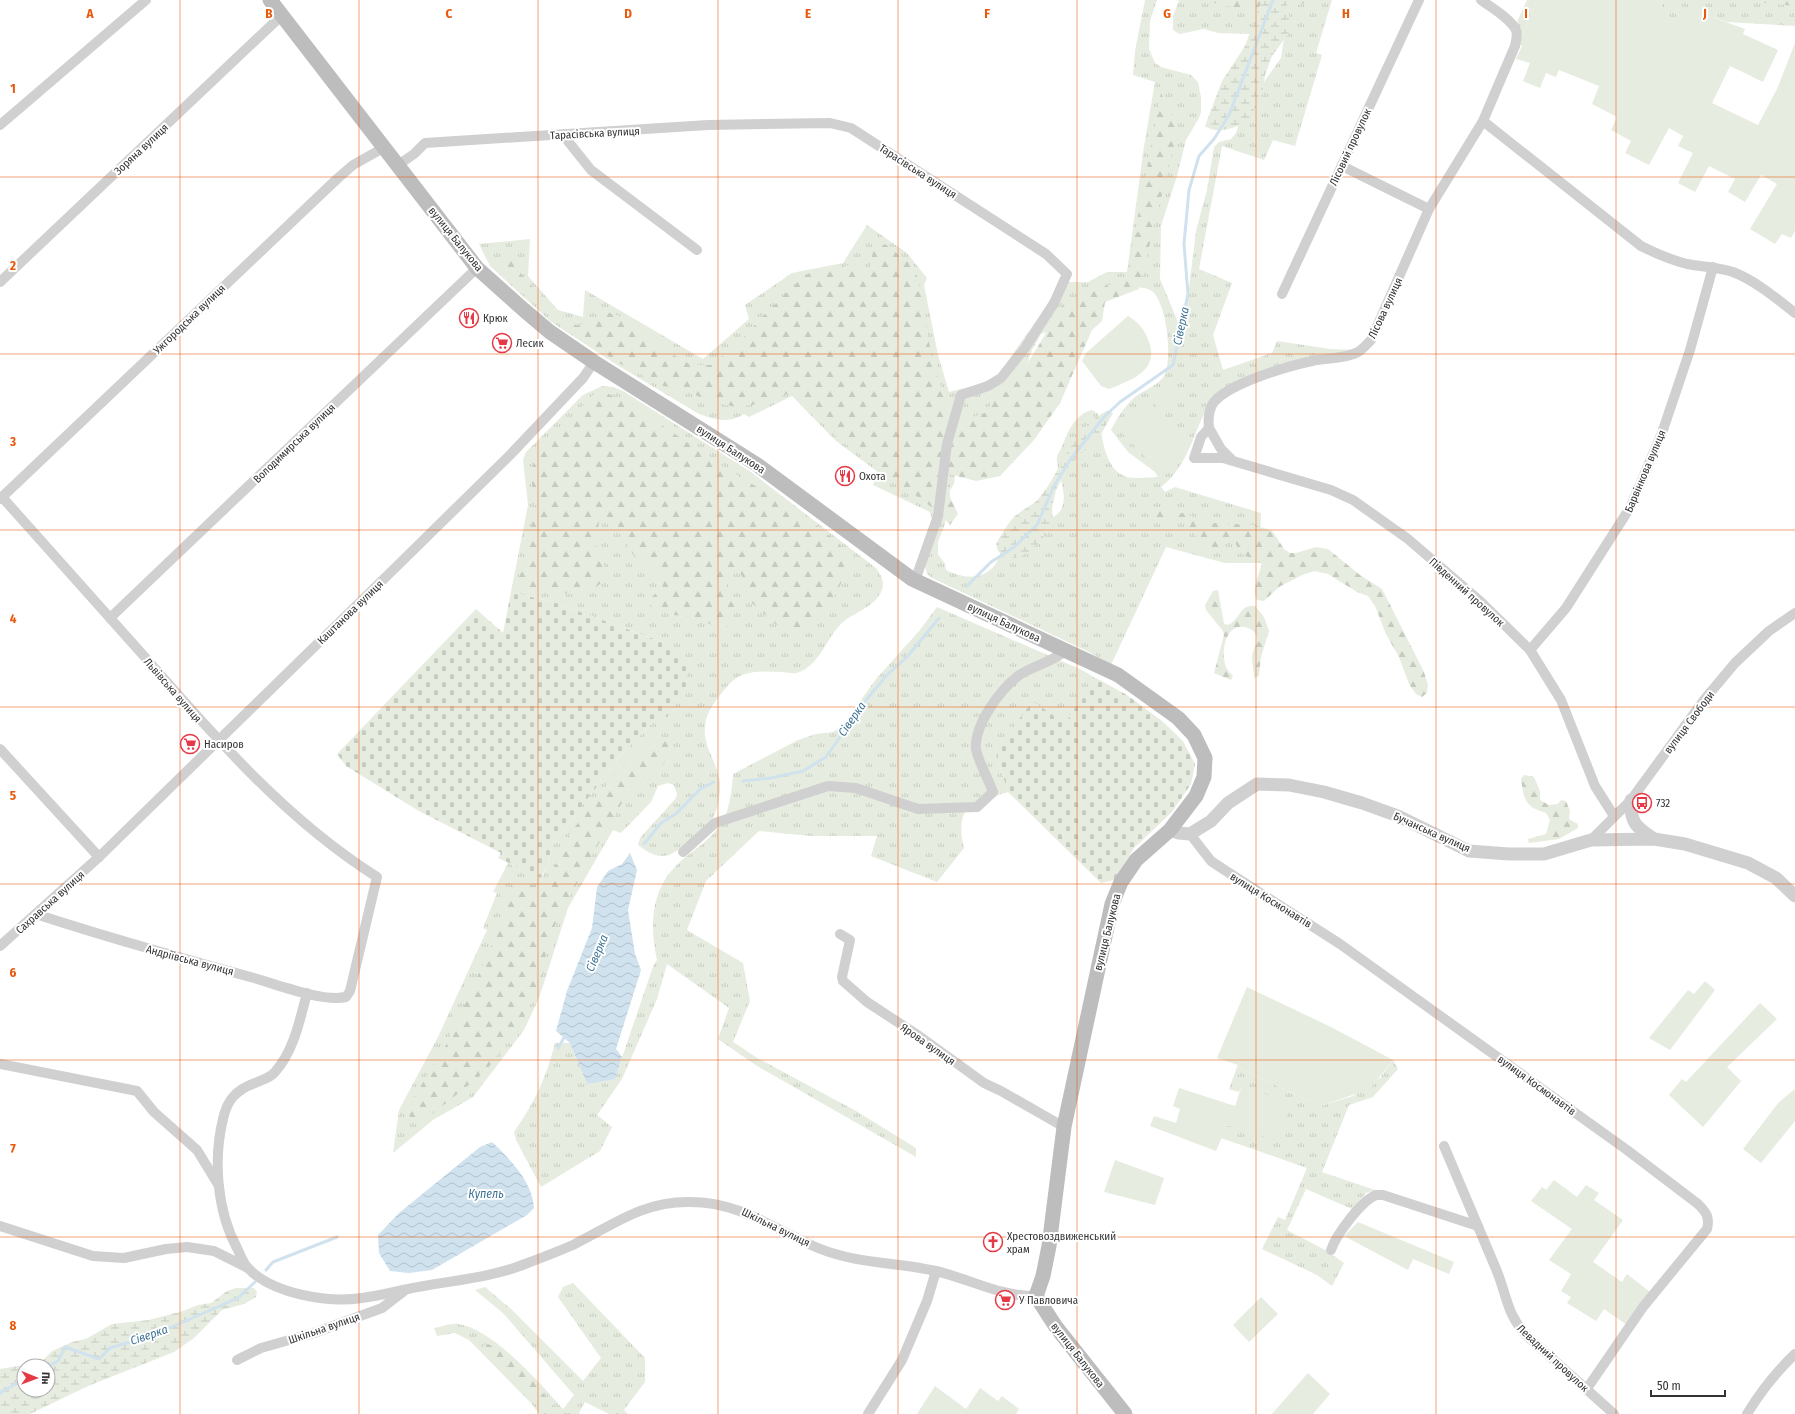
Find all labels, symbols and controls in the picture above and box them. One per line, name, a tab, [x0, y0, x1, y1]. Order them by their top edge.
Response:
text: A	[85, 6, 94, 21]
text: B	[265, 6, 273, 21]
text: C	[446, 6, 453, 21]
text: D	[624, 6, 632, 21]
text: E	[805, 6, 811, 21]
text: F	[984, 6, 990, 21]
text: G	[1163, 6, 1171, 21]
text: H	[1342, 6, 1350, 21]
text: I	[1524, 6, 1528, 21]
text: J	[1702, 6, 1707, 21]
text: 1	[10, 81, 16, 96]
street label: Лісовий провулок	[1327, 106, 1374, 188]
street label: Зоряна вулиця	[112, 121, 171, 178]
street label: Тарасівська вулиця	[550, 125, 640, 142]
street label: Тарасівська вулиця	[877, 142, 959, 201]
street label: вулиця Балукова	[426, 205, 486, 274]
text: 2	[9, 258, 16, 273]
street label: Лісова вулиця	[1366, 276, 1405, 341]
street label: Ужгородська вулиця	[150, 282, 228, 358]
water label: Сіверка	[1170, 306, 1192, 346]
restaurant icon: Крюк	[458, 307, 480, 329]
place label: Крюк	[483, 312, 509, 325]
supermarket icon: Лесик	[491, 332, 513, 354]
place label: Лесик	[516, 337, 545, 350]
street label: Володимирська вулиця	[251, 401, 338, 486]
street label: вулиця Балукова	[694, 422, 767, 476]
street label: Барвінкова вулиця	[1622, 428, 1669, 514]
text: 3	[9, 434, 16, 449]
restaurant icon: Охота	[834, 465, 856, 487]
place label: Охота	[859, 470, 886, 483]
street label: Південний провулок	[1427, 555, 1507, 630]
street label: Каштанова вулиця	[315, 578, 386, 647]
street label: вулиця Балукова	[965, 600, 1042, 645]
text: 4	[10, 611, 17, 626]
street label: Львівська вулиця	[141, 655, 204, 725]
street label: вулиця Свободи	[1662, 688, 1717, 756]
water label: Сіверка	[835, 699, 869, 739]
supermarket icon: Насиров	[179, 733, 201, 755]
place label: Насиров	[204, 738, 244, 751]
text: 5	[10, 788, 16, 803]
bus stop icon: 732	[1631, 792, 1653, 814]
place label: 732	[1656, 797, 1670, 810]
street label: Бучанська вулиця	[1391, 810, 1472, 855]
street label: Сахравська вулиця	[13, 868, 87, 937]
street label: вулиця Космонавтів	[1228, 870, 1314, 931]
street label: вулиця Балукова	[1092, 892, 1123, 972]
water label: Сіверка	[583, 932, 611, 974]
street label: Андріївська вулиця	[145, 943, 235, 978]
text: 6	[10, 965, 17, 980]
street label: Ярова вулиця	[898, 1021, 958, 1068]
street label: вулиця Космонавтів	[1495, 1053, 1578, 1118]
text: 7	[10, 1141, 16, 1156]
water label: Купель	[468, 1187, 504, 1201]
street label: Шкільна вулиця	[739, 1205, 812, 1250]
place label: Хрестовоздвиженський храм	[1007, 1230, 1116, 1256]
church icon: Хрестовоздвиженський храм	[982, 1231, 1004, 1253]
supermarket icon: У Павловича	[994, 1289, 1016, 1311]
place label: У Павловича	[1018, 1294, 1078, 1307]
street label: Шкільна вулиця	[287, 1310, 362, 1347]
text: 8	[10, 1318, 17, 1333]
street label: вулиця Балукова	[1048, 1320, 1107, 1390]
water label: Сіверка	[128, 1322, 170, 1348]
street label: Левадний провулок	[1514, 1322, 1592, 1395]
north arrow	[16, 1358, 56, 1398]
text: Пн	[39, 1372, 52, 1385]
scale bar	[1651, 1372, 1725, 1398]
text: 50 m	[1657, 1379, 1681, 1393]

